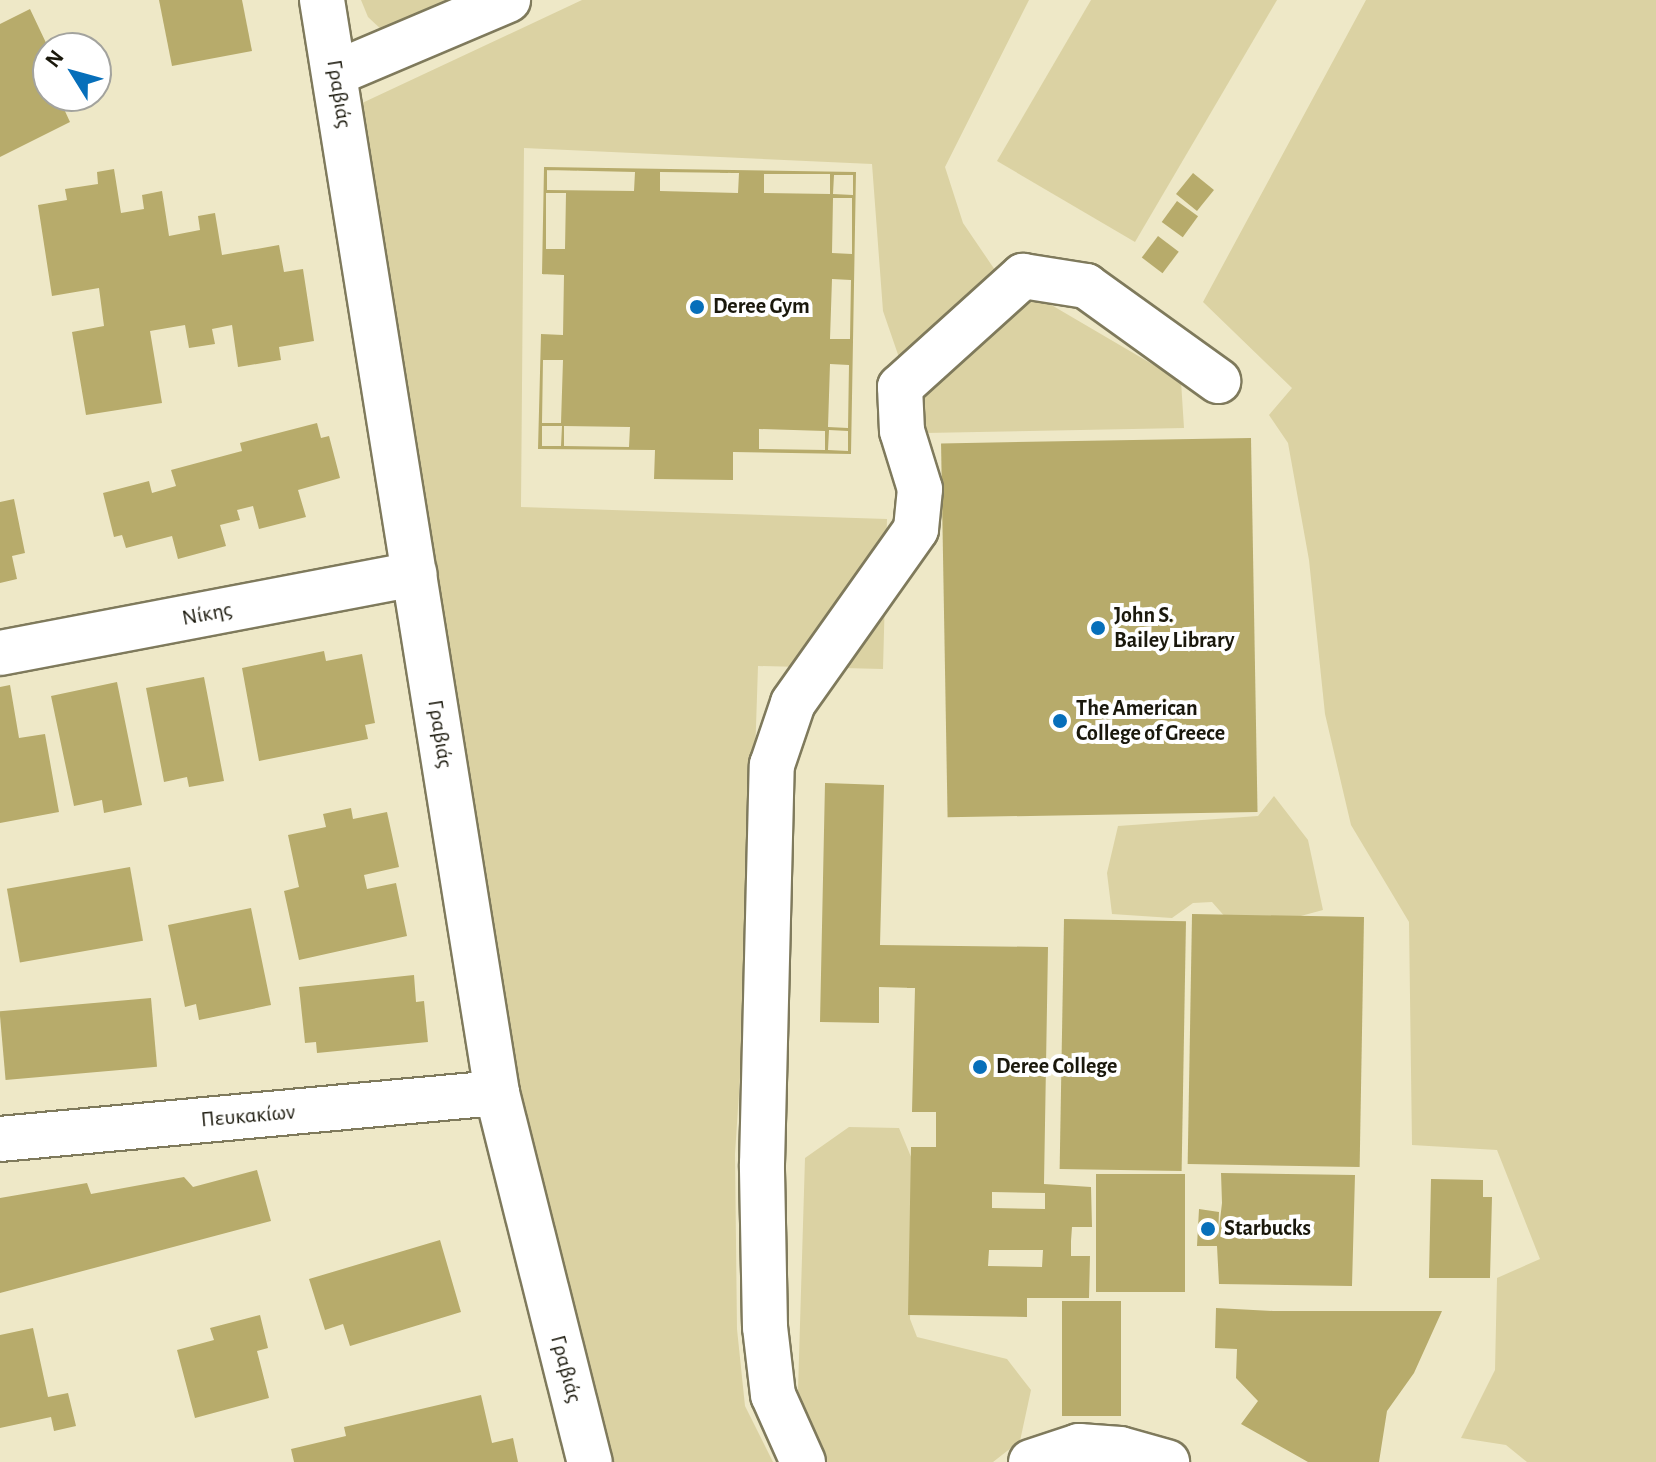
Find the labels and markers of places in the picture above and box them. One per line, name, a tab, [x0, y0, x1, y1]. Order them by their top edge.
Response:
place label: Deree Gym	[713, 294, 810, 320]
marker: Deree Gym	[688, 298, 706, 316]
place label: John S. Bailey Library	[1114, 602, 1235, 654]
marker: John S. Bailey Library	[1089, 619, 1107, 637]
place label: The American College of Greece	[1076, 695, 1225, 746]
marker: The American College of Greece	[1051, 712, 1069, 730]
place label: Deree College	[996, 1054, 1117, 1080]
marker: Deree College	[971, 1058, 989, 1076]
place label: Starbucks	[1224, 1216, 1311, 1242]
marker: Starbucks	[1199, 1220, 1217, 1238]

